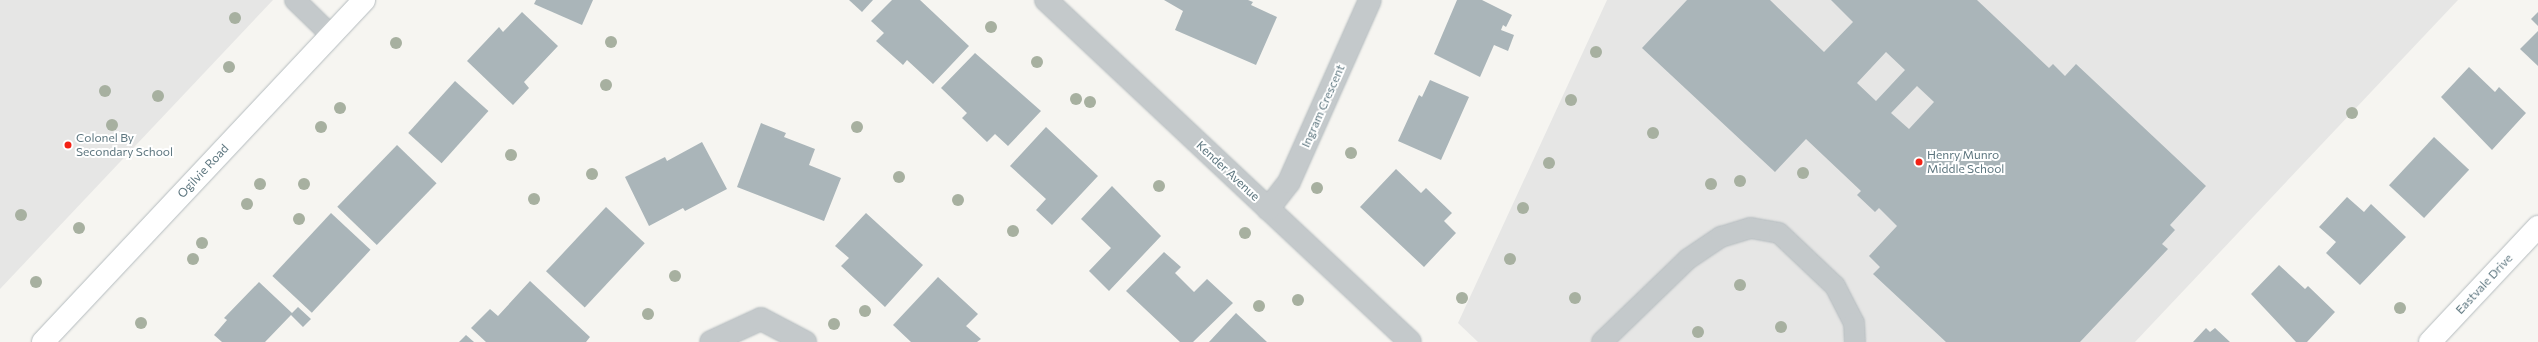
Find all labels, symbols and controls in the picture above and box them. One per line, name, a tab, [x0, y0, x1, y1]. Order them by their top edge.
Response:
street label: Ingram Crescent	[1298, 62, 1348, 150]
place label: Colonel By Secondary School	[76, 131, 173, 159]
street label: Kender Avenue	[1193, 138, 1263, 204]
marker: Colonel By Secondary School	[63, 140, 73, 150]
street label: Ogilvie Road	[174, 141, 232, 201]
place label: Henry Munro Middle School	[1927, 148, 2004, 176]
marker: Henry Munro Middle School	[1914, 157, 1924, 167]
street label: Eastvale Drive	[2453, 251, 2515, 317]

